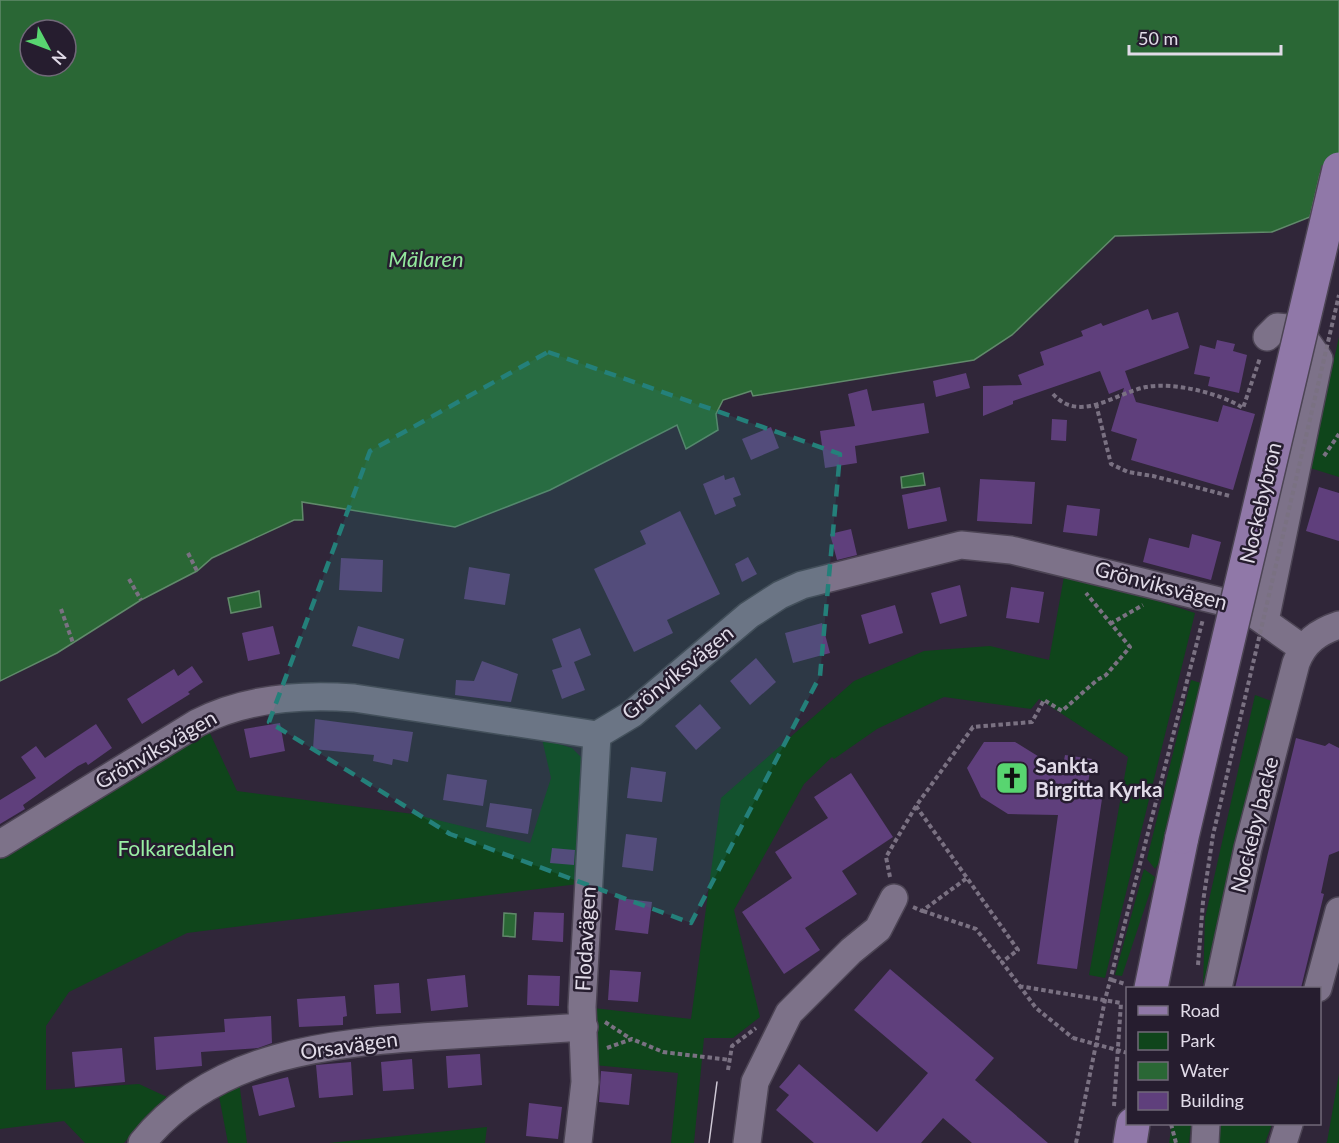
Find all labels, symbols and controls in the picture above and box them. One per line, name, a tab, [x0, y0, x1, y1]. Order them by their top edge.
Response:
north arrow	[18, 18, 78, 78]
scale bar	[1129, 18, 1280, 56]
text: 50 m	[1138, 27, 1178, 49]
text: N	[48, 47, 71, 69]
water label: Mälaren	[388, 245, 464, 272]
street label: Nockebybron	[1233, 440, 1286, 566]
street label: Grönviksvägen	[1093, 555, 1230, 614]
street label: Grönviksvägen	[616, 619, 738, 724]
street label: Grönviksvägen	[90, 704, 220, 793]
place label: Sankta Birgitta Kyrka	[1035, 752, 1163, 801]
street label: Nockeby backe	[1225, 754, 1283, 895]
church icon: Sankta Birgitta Kyrka	[994, 760, 1030, 796]
park label: Folkaredalen	[117, 835, 235, 860]
street label: Flodavägen	[569, 886, 600, 992]
legend	[1126, 987, 1321, 1125]
text: Road	[1180, 999, 1220, 1021]
street label: Orsavägen	[298, 1025, 399, 1064]
text: Park	[1180, 1029, 1216, 1051]
text: Water	[1180, 1059, 1229, 1081]
text: Building	[1180, 1089, 1244, 1111]

